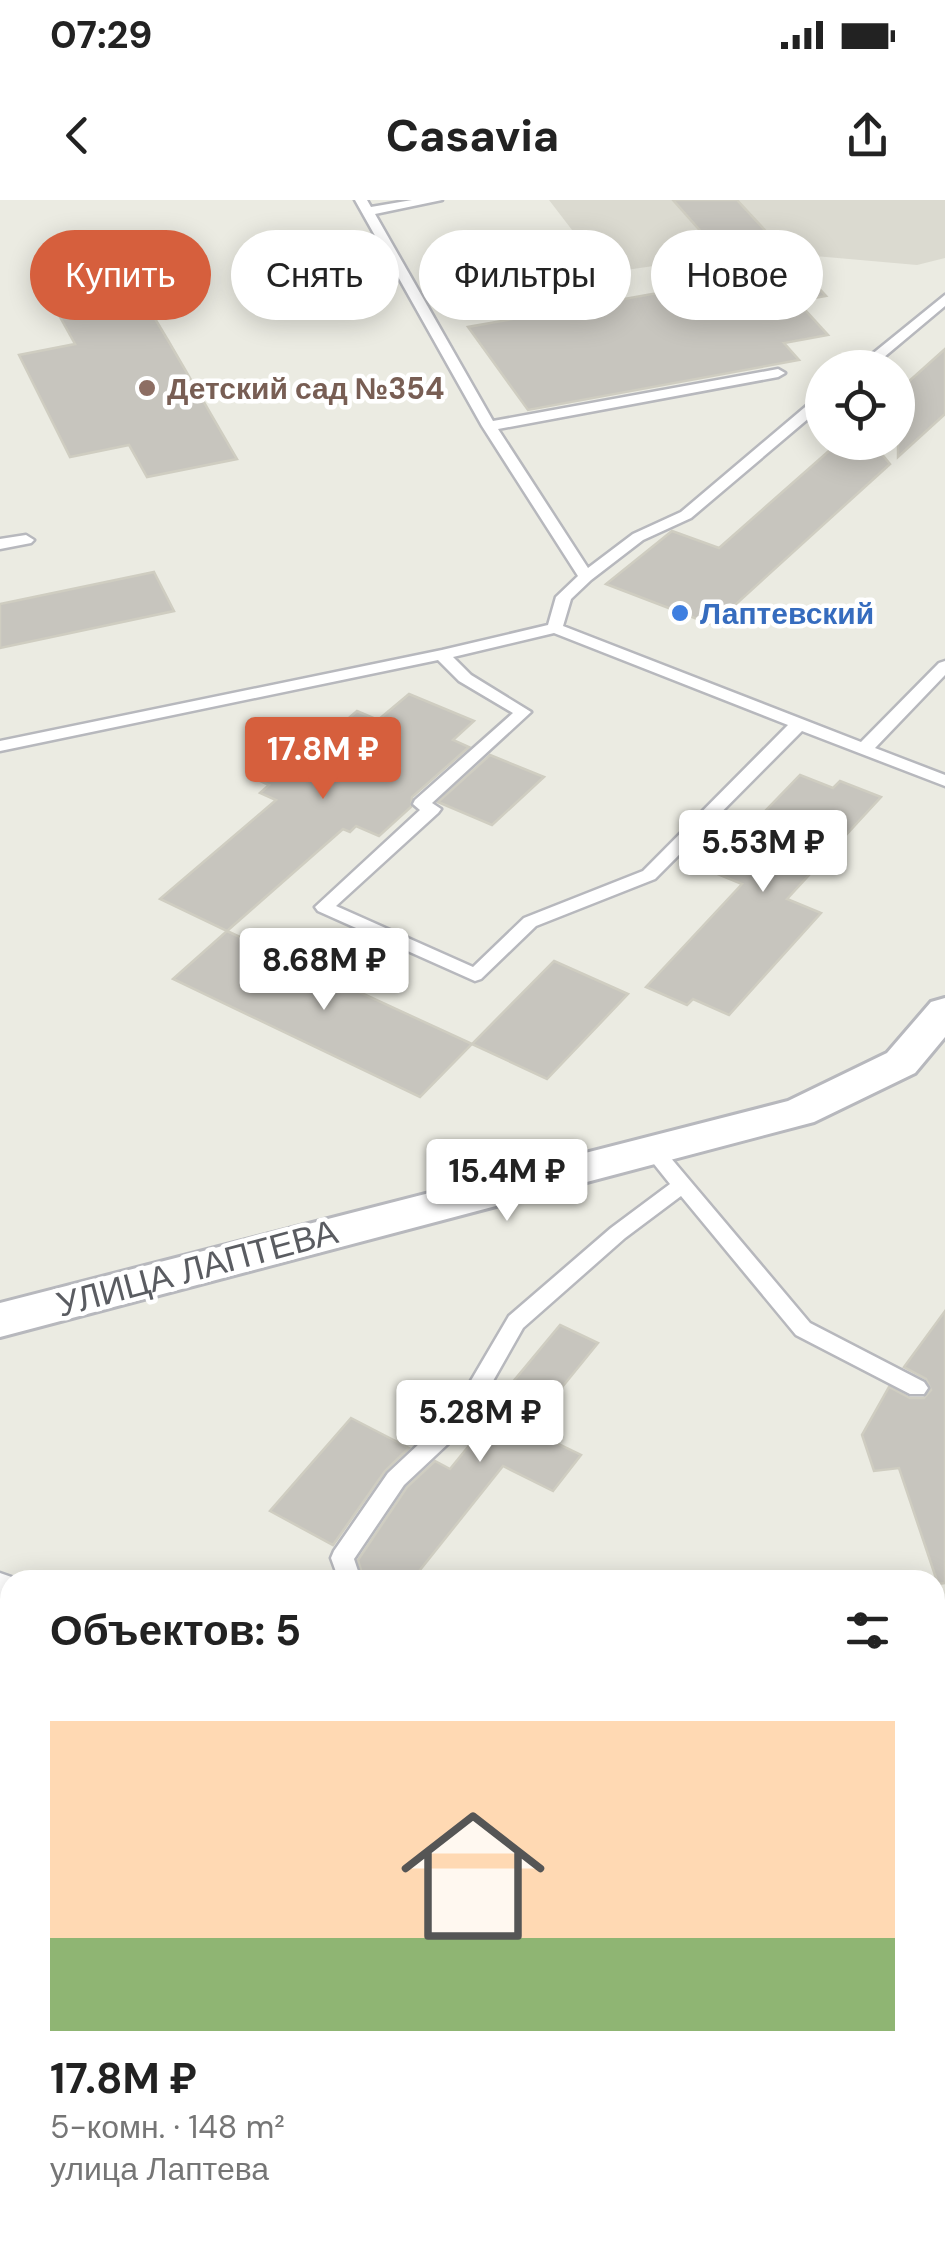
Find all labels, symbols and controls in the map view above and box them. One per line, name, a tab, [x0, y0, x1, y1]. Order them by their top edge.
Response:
text: 07:29	[50, 10, 153, 60]
text: Casavia	[386, 106, 559, 165]
icon: back	[50, 108, 105, 163]
icon: share	[840, 108, 895, 163]
chip: Купить	[30, 230, 211, 320]
chip: Снять	[231, 230, 399, 320]
chip: Фильтры	[419, 230, 631, 320]
chip: Новое	[651, 230, 823, 320]
map controls	[805, 350, 915, 460]
button: locate	[805, 350, 915, 460]
place label: Детский сад №354	[167, 369, 444, 408]
marker: Детский сад №354	[136, 377, 158, 399]
place label: Лаптевский	[700, 594, 874, 633]
marker: Лаптевский	[669, 602, 691, 624]
pin: 17.8M ₽	[231, 717, 415, 802]
text: 17.8M ₽	[267, 728, 379, 770]
pin: 5.53M ₽	[671, 810, 855, 895]
text: 5.53M ₽	[701, 821, 825, 863]
pin: 8.68M ₽	[232, 928, 416, 1013]
text: 8.68M ₽	[262, 939, 386, 981]
pin: 15.4M ₽	[415, 1139, 599, 1224]
text: 15.4M ₽	[448, 1150, 566, 1192]
street label: УЛИЦА ЛАПТЕВА	[51, 1208, 343, 1328]
pin: 5.28M ₽	[388, 1380, 572, 1465]
text: 5.28M ₽	[418, 1391, 542, 1433]
text: Объектов: 5	[50, 1603, 301, 1658]
icon: filters	[840, 1603, 895, 1658]
icon: home	[383, 1786, 563, 1966]
text: 17.8M ₽	[50, 2051, 197, 2106]
text: 5-комн. · 148 m²	[50, 2106, 285, 2148]
text: улица Лаптева	[50, 2148, 269, 2190]

